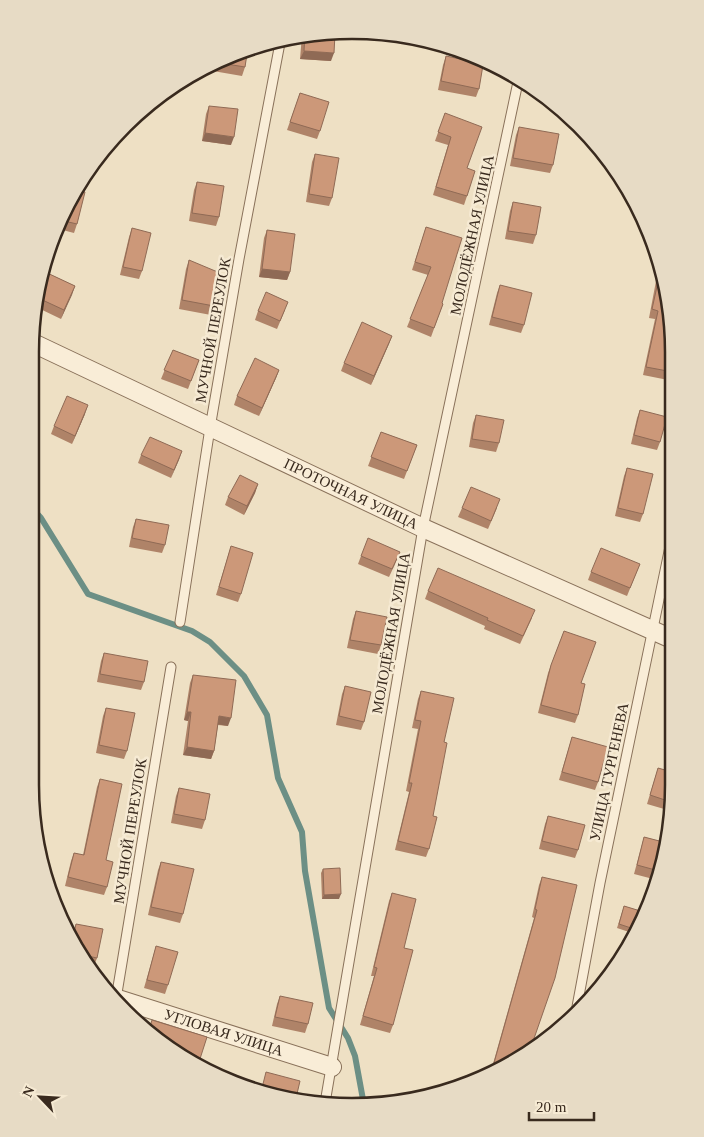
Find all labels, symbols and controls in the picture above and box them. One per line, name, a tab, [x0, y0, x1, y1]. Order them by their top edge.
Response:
street label: МОЛОДЁЖНАЯ УЛИЦА	[447, 153, 497, 317]
street label: МУЧНОЙ ПЕРЕУЛОК	[192, 255, 234, 404]
street label: ПРОТОЧНАЯ УЛИЦА	[281, 455, 421, 533]
street label: МОЛОДЁЖНАЯ УЛИЦА	[369, 551, 413, 715]
street label: УЛИЦА ТУРГЕНЕВА	[586, 701, 632, 843]
street label: МУЧНОЙ ПЕРЕУЛОК	[111, 756, 150, 905]
street label: УГЛОВАЯ УЛИЦА	[162, 1006, 286, 1059]
north arrow	[15, 1072, 65, 1122]
text: N	[20, 1084, 38, 1099]
scale bar	[529, 1090, 594, 1122]
text: 20 m	[536, 1099, 567, 1115]

